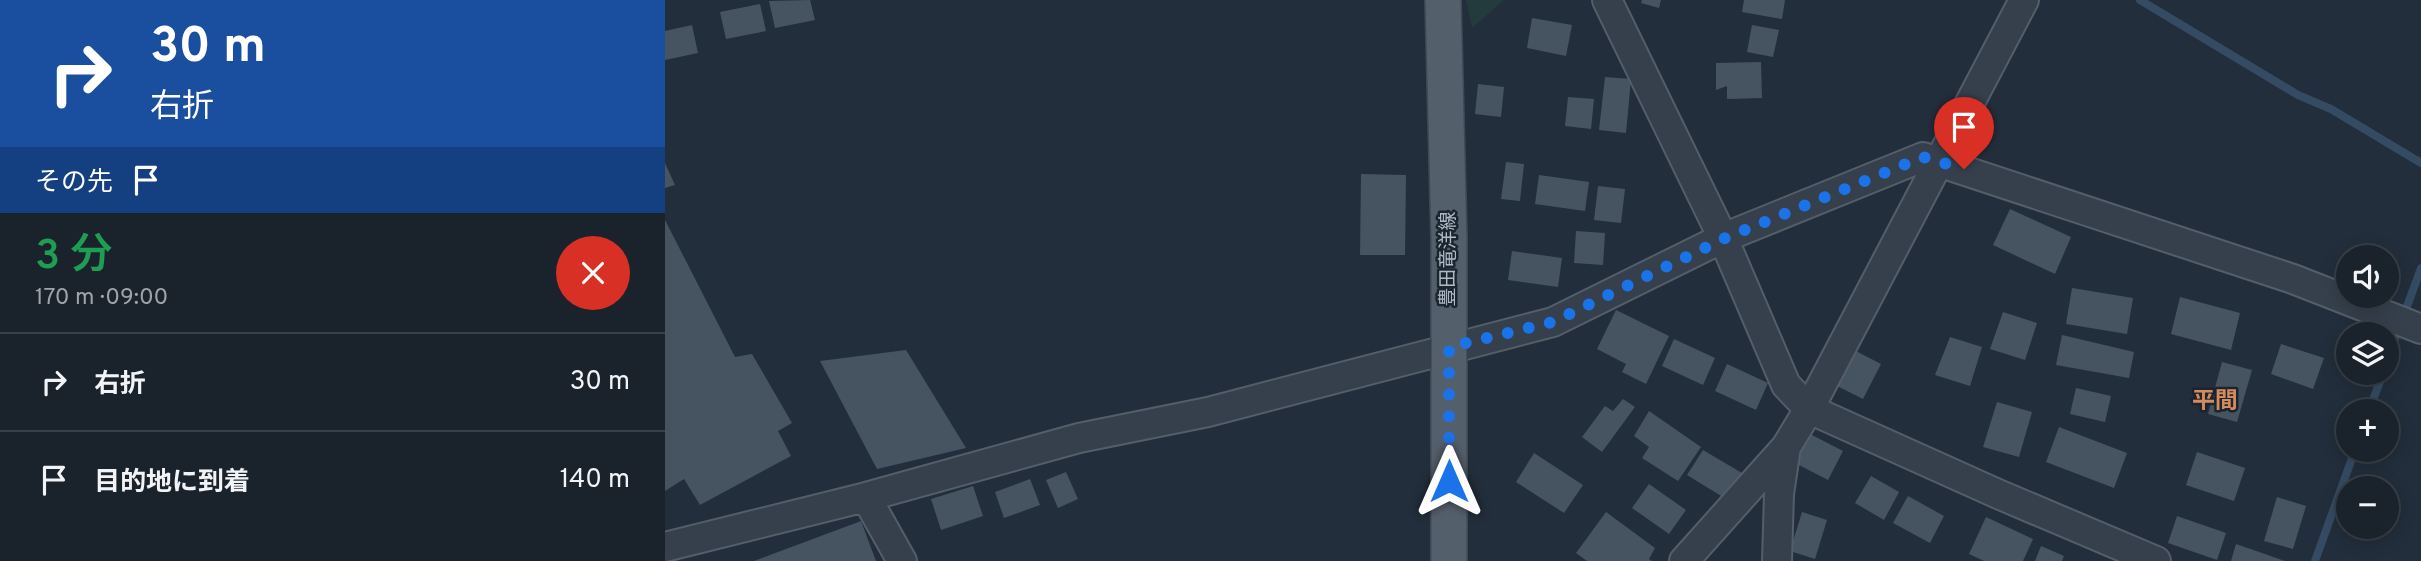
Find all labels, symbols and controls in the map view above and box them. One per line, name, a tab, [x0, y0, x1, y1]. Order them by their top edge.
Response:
text: 30 m	[150, 18, 266, 80]
icon: right	[35, 28, 126, 119]
text: 右折	[150, 88, 214, 128]
pin	[1934, 97, 1994, 169]
icon: arrive	[1945, 108, 1983, 146]
icon: arrive	[127, 161, 165, 199]
text: その先	[35, 167, 113, 200]
street label: 豊田竜洋線	[1437, 211, 1461, 307]
text: 3 分	[35, 231, 113, 284]
button: close	[556, 236, 630, 310]
map controls	[2336, 245, 2399, 539]
button: sound	[2336, 245, 2399, 308]
text: 170 m · 09:00	[35, 284, 168, 313]
button: layers	[2336, 322, 2399, 385]
icon: right	[35, 363, 73, 401]
text: 30 m	[570, 366, 630, 399]
text: 右折	[94, 369, 146, 402]
district label: 平間	[2192, 388, 2238, 417]
button: +	[2336, 399, 2399, 462]
position arrow	[1412, 444, 1486, 518]
icon: arrive	[35, 461, 73, 499]
text: 140 m	[560, 464, 630, 497]
text: 目的地に到着	[94, 467, 250, 500]
button: −	[2336, 476, 2399, 539]

